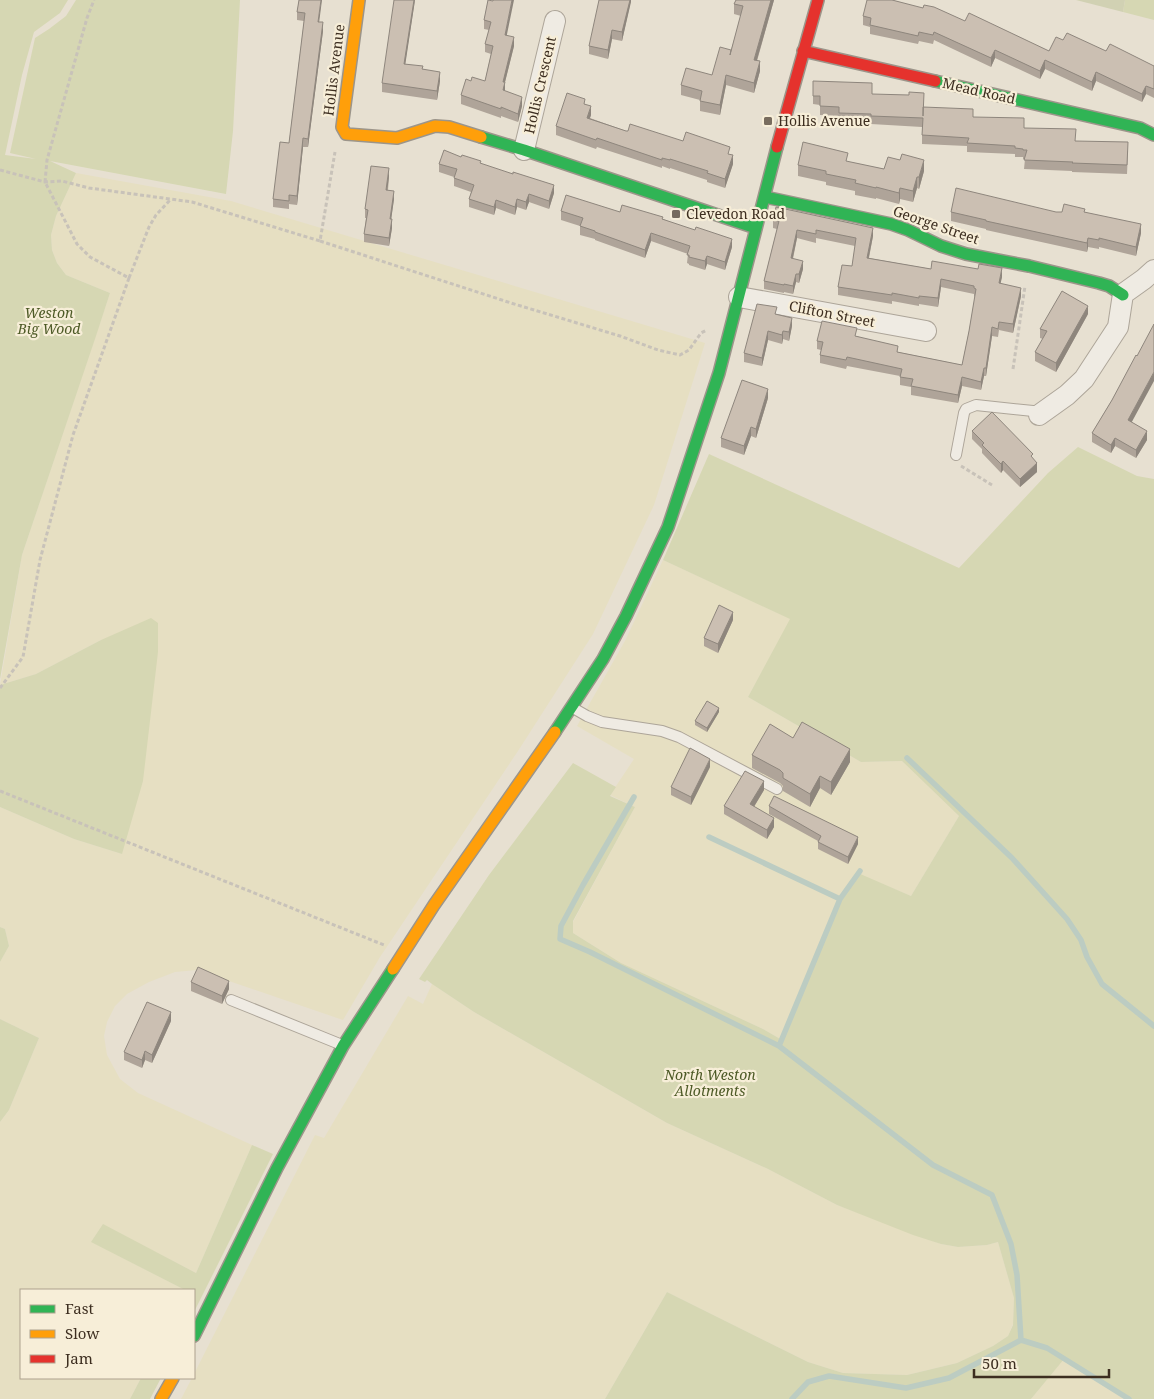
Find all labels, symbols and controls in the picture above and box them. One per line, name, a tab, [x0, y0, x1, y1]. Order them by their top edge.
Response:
street label: Hollis Avenue	[318, 23, 349, 117]
street label: Hollis Crescent	[519, 34, 560, 136]
street label: Mead Road	[941, 73, 1018, 108]
place label: Hollis Avenue	[778, 111, 870, 130]
marker: Hollis Avenue	[762, 115, 774, 127]
street label: George Street	[891, 201, 982, 248]
place label: Clevedon Road	[686, 204, 786, 223]
marker: Clevedon Road	[670, 208, 682, 220]
street label: Clifton Street	[787, 296, 877, 331]
park label: Weston Big Wood	[17, 303, 81, 338]
park label: North Weston Allotments	[663, 1065, 756, 1100]
legend	[20, 1289, 195, 1379]
text: Fast	[65, 1298, 94, 1318]
text: Slow	[65, 1323, 99, 1343]
scale bar	[974, 1346, 1109, 1378]
text: Jam	[64, 1348, 93, 1368]
text: 50 m	[982, 1353, 1017, 1373]

